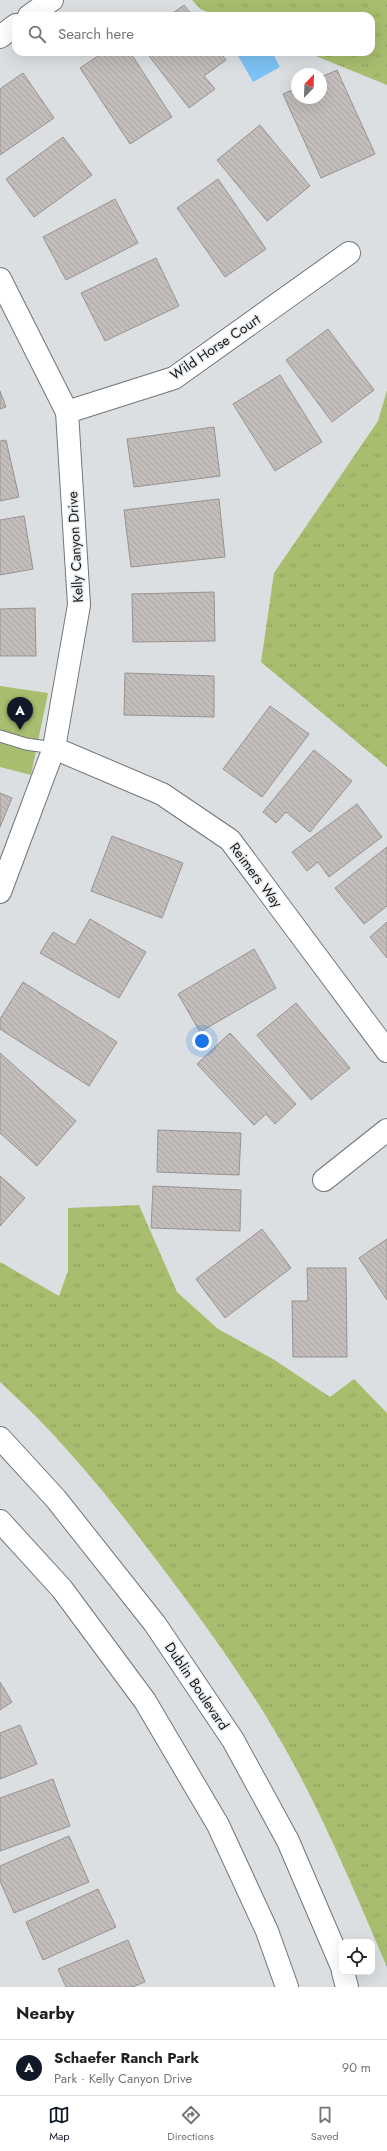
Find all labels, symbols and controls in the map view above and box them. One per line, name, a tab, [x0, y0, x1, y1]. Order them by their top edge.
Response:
search box	[12, 12, 375, 56]
icon: search	[26, 23, 48, 45]
text: Search here	[58, 23, 134, 45]
north arrow	[291, 68, 327, 104]
street label: Wild Horse Court	[166, 309, 265, 385]
street label: Kelly Canyon Drive	[62, 491, 88, 603]
pin: A	[7, 697, 33, 730]
street label: Reimers Way	[225, 838, 288, 912]
your location	[192, 1031, 212, 1051]
street label: Dublin Boulevard	[160, 1638, 234, 1734]
map controls	[339, 1939, 375, 1975]
button: locate	[339, 1939, 375, 1975]
text: Nearby	[16, 2001, 74, 2025]
text: Schaefer Ranch Park	[54, 2047, 199, 2069]
text: A	[24, 2058, 34, 2077]
text: 90 m	[342, 2058, 371, 2077]
text: Park · Kelly Canyon Drive	[54, 2069, 192, 2088]
tab: Map	[48, 2104, 70, 2144]
tab: Directions	[167, 2104, 214, 2144]
tab: Saved	[311, 2104, 339, 2144]

